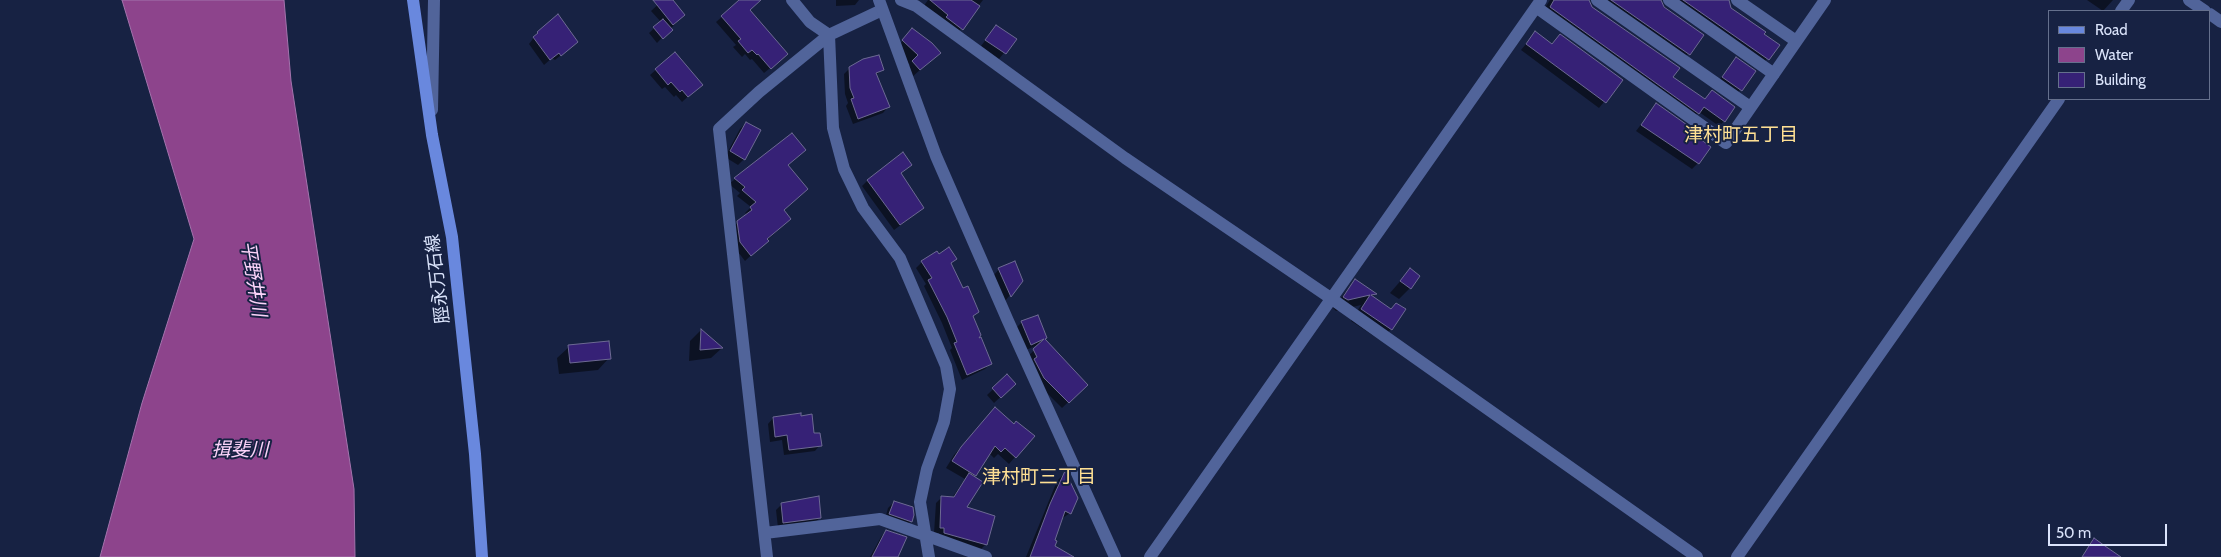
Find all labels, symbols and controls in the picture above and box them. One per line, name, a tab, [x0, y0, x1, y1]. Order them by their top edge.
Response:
legend	[2048, 10, 2211, 100]
text: Road	[2095, 21, 2128, 39]
text: Water	[2095, 46, 2133, 64]
text: Building	[2095, 71, 2146, 89]
district label: 津村町五丁目	[1684, 124, 1798, 146]
street label: 脛永万石線	[422, 233, 454, 325]
water label: 平野井川	[236, 240, 270, 318]
water label: 揖斐川	[212, 439, 268, 461]
district label: 津村町三丁目	[982, 466, 1096, 488]
scale bar	[2051, 514, 2170, 546]
text: 50 m	[2056, 524, 2091, 542]

